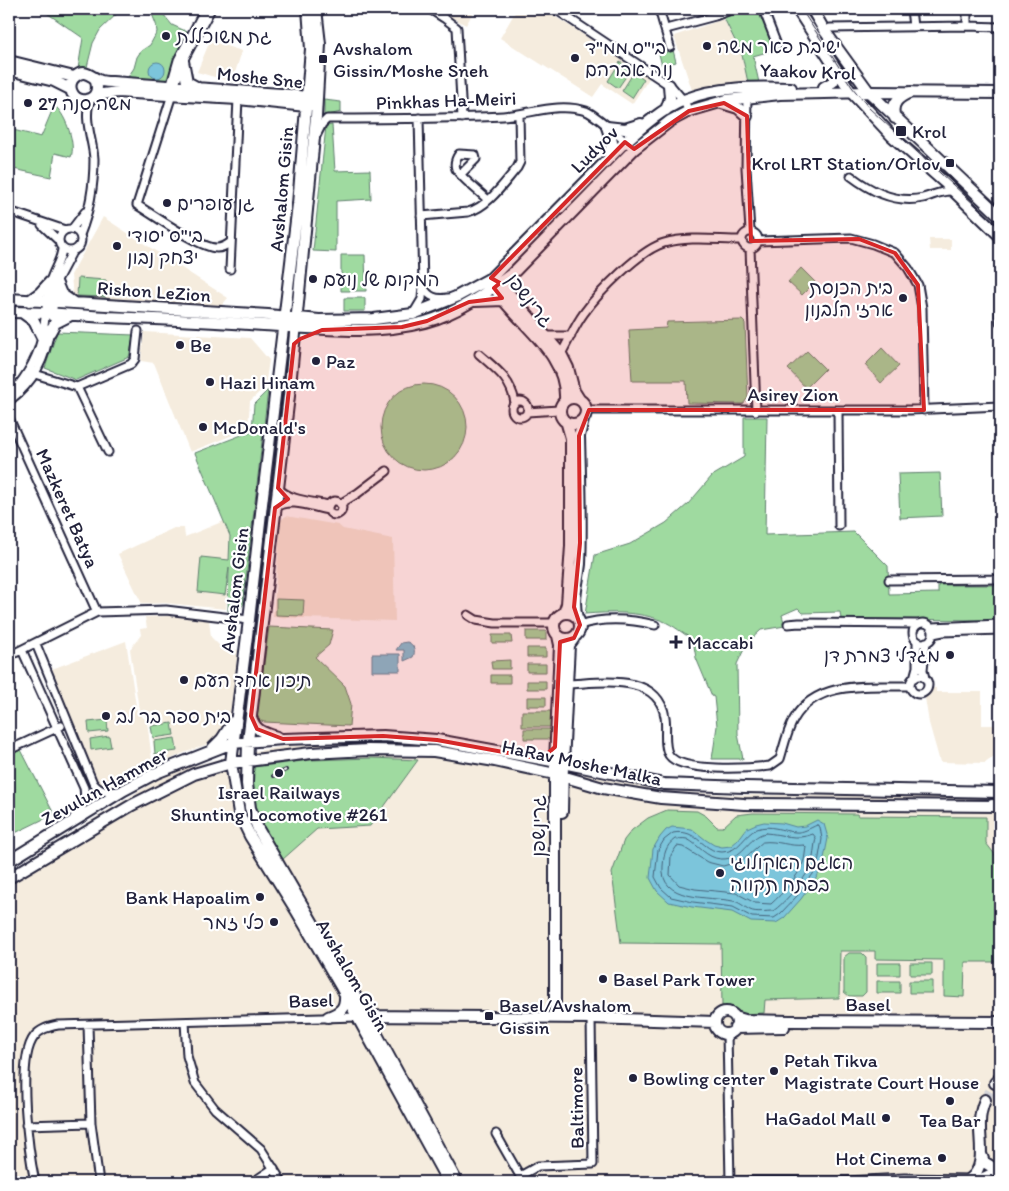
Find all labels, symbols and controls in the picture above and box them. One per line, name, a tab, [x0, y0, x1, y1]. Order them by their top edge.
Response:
place label: גת משוכללת	[175, 25, 272, 48]
marker: גת משוכללת	[160, 30, 172, 42]
place label: ישיבת פאר משה	[717, 35, 840, 58]
place label: בי"ס ממ"ד נוה אברהם	[585, 36, 673, 81]
place label: Avshalom Gissin/Moshe Sneh	[333, 37, 489, 82]
marker: ישיבת פאר משה	[701, 40, 713, 52]
marker: בי"ס ממ"ד נוה אברהם	[569, 52, 581, 64]
marker: Avshalom Gissin/Moshe Sneh	[317, 53, 329, 65]
street label: Yaakov Krol	[760, 58, 857, 85]
street label: Moshe Sne	[216, 62, 304, 93]
street label: Pinkhas Ha-Meiri	[375, 87, 517, 114]
place label: משה סנה 27	[38, 92, 131, 115]
marker: משה סנה 27	[22, 97, 34, 109]
place label: Krol	[912, 120, 947, 143]
street label: Ludyov	[566, 121, 623, 178]
marker: Krol	[894, 124, 908, 138]
street label: Avshalom Gisin	[265, 125, 298, 253]
place label: Krol LRT Station/Orlov	[752, 152, 940, 175]
marker: Krol LRT Station/Orlov	[944, 157, 956, 169]
place label: גן עופרים	[177, 192, 255, 215]
marker: גן עופרים	[161, 197, 173, 209]
place label: בי"ס יסודי יצחק נבון	[127, 224, 203, 269]
marker: בי"ס יסודי יצחק נבון	[111, 240, 123, 252]
place label: המקום של נועם	[323, 268, 440, 291]
street label: גרינשפן	[501, 269, 558, 333]
marker: המקום של נועם	[307, 273, 319, 285]
street label: Rishon LeZion	[96, 276, 212, 307]
place label: בית הכנסת ארזי הלבנון	[805, 276, 893, 321]
marker: בית הכנסת ארזי הלבנון	[897, 292, 909, 304]
place label: Be	[190, 334, 211, 357]
marker: Be	[174, 339, 186, 351]
place label: Paz	[326, 350, 355, 373]
marker: Paz	[310, 355, 322, 367]
place label: Hazi Hinam	[220, 371, 315, 394]
marker: Hazi Hinam	[204, 376, 216, 388]
street label: Asirey Zion	[747, 383, 839, 406]
place label: McDonald's	[213, 416, 306, 439]
marker: McDonald's	[197, 421, 209, 433]
street label: Mazkeret Batya	[31, 445, 104, 571]
street label: Avshalom Gisin	[215, 526, 254, 654]
place label: Maccabi	[687, 631, 754, 654]
marker: Maccabi	[669, 635, 683, 649]
place label: מגדלי צמרת דן	[824, 644, 940, 668]
marker: מגדלי צמרת דן	[944, 649, 956, 661]
place label: תיכון אחד העם	[194, 669, 312, 692]
marker: תיכון אחד העם	[178, 674, 190, 686]
place label: בית ספר בר לב	[116, 705, 231, 728]
marker: בית ספר בר לב	[100, 710, 112, 722]
street label: HaRav Moshe Malka	[500, 734, 664, 791]
street label: Zevulun Hammer	[37, 742, 172, 831]
marker: Israel Railways Shunting Locomotive #261	[273, 767, 285, 779]
place label: Israel Railways Shunting Locomotive #261	[170, 781, 388, 826]
street label: גרינשפן	[527, 795, 551, 857]
place label: האגם האקולוגי בפתח תקווה	[730, 851, 853, 896]
marker: האגם האקולוגי בפתח תקווה	[714, 867, 726, 879]
place label: Bank Hapoalim	[125, 886, 251, 909]
marker: Bank Hapoalim	[254, 891, 266, 903]
place label: כלי זמר	[203, 911, 264, 934]
street label: Avshalom Gisin	[311, 915, 394, 1036]
marker: כלי זמר	[268, 916, 280, 928]
place label: Basel Park Tower	[613, 968, 755, 991]
marker: Basel Park Tower	[597, 973, 609, 985]
street label: Basel	[288, 988, 335, 1013]
street label: Basel	[845, 993, 891, 1016]
place label: Basel/Avshalom Gissin	[499, 994, 632, 1039]
marker: Basel/Avshalom Gissin	[483, 1010, 495, 1022]
place label: Petah Tikva Magistrate Court House	[784, 1049, 979, 1094]
marker: Petah Tikva Magistrate Court House	[768, 1065, 780, 1077]
street label: Baltimore	[564, 1067, 589, 1149]
place label: Bowling center	[643, 1067, 766, 1090]
marker: Bowling center	[627, 1072, 639, 1084]
marker: Tea Bar	[944, 1095, 956, 1107]
place label: HaGadol Mall	[765, 1107, 877, 1130]
place label: Tea Bar	[920, 1109, 981, 1132]
marker: HaGadol Mall	[880, 1112, 892, 1124]
place label: Hot Cinema	[836, 1147, 932, 1170]
marker: Hot Cinema	[936, 1152, 948, 1164]

